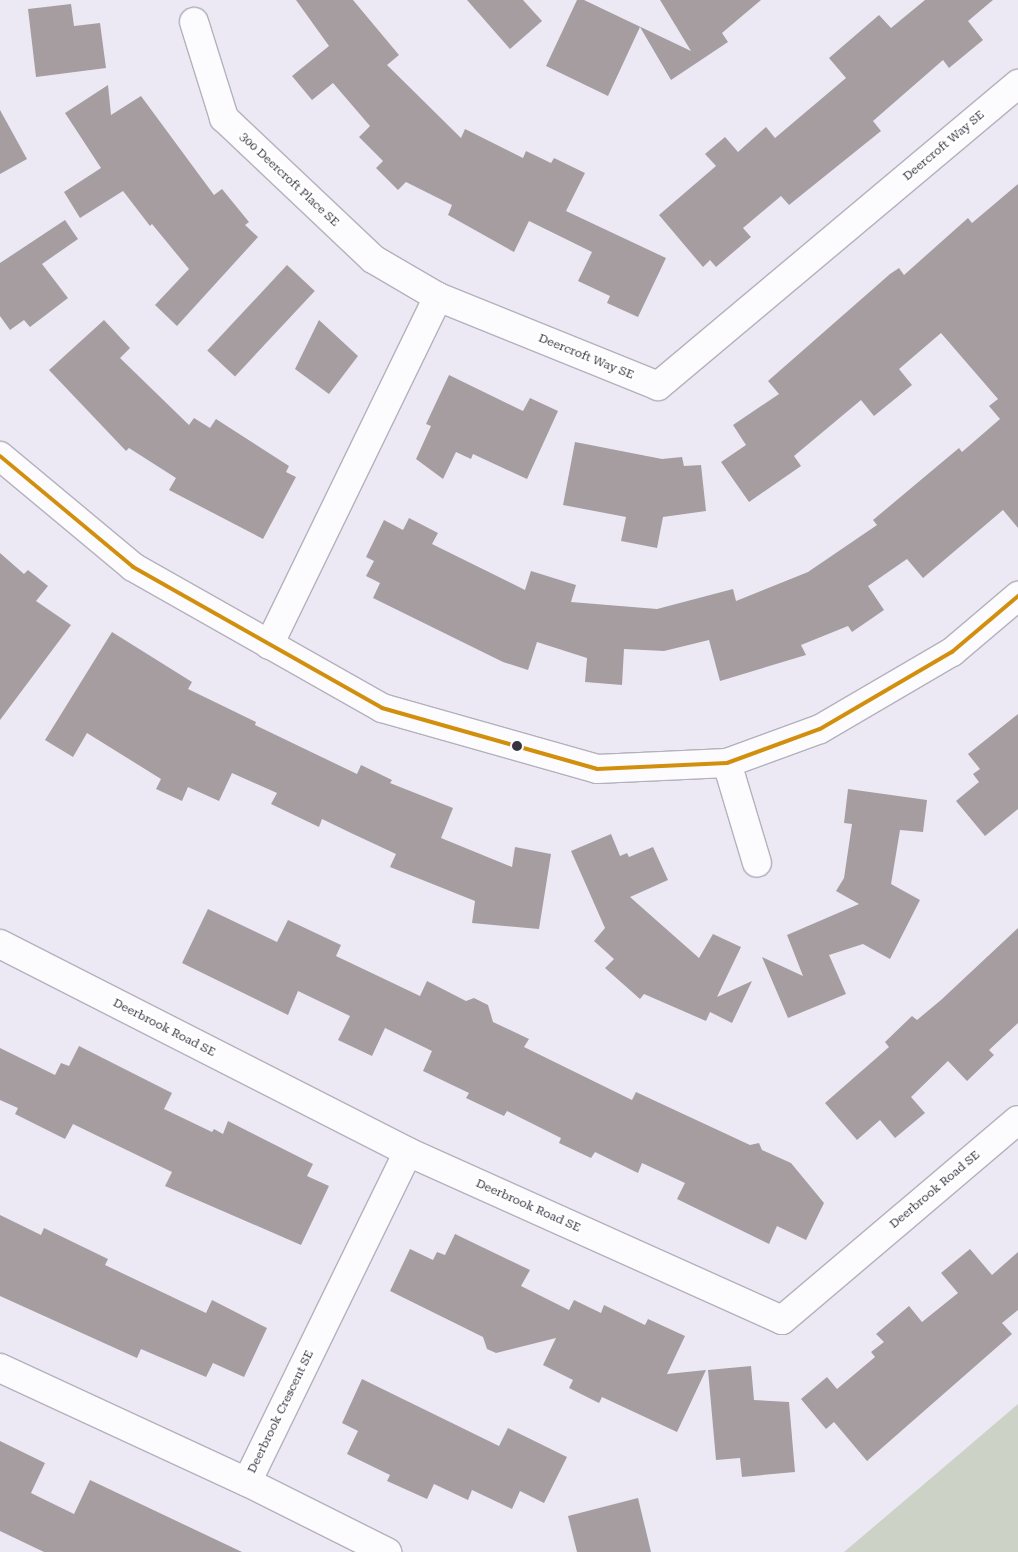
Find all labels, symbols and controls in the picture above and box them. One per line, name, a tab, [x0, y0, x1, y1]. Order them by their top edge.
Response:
street label: Deercroft Way SE	[900, 108, 988, 184]
street label: 300 Deercroft Place SE	[236, 130, 342, 230]
street label: Deercroft Way SE	[536, 331, 636, 383]
unlabelled marker	[512, 741, 522, 751]
street label: Deerbrook Road SE	[110, 996, 218, 1060]
street label: Deerbrook Road SE	[887, 1148, 983, 1232]
street label: Deerbrook Road SE	[473, 1176, 583, 1236]
street label: Deerbrook Crescent SE	[245, 1348, 317, 1476]

